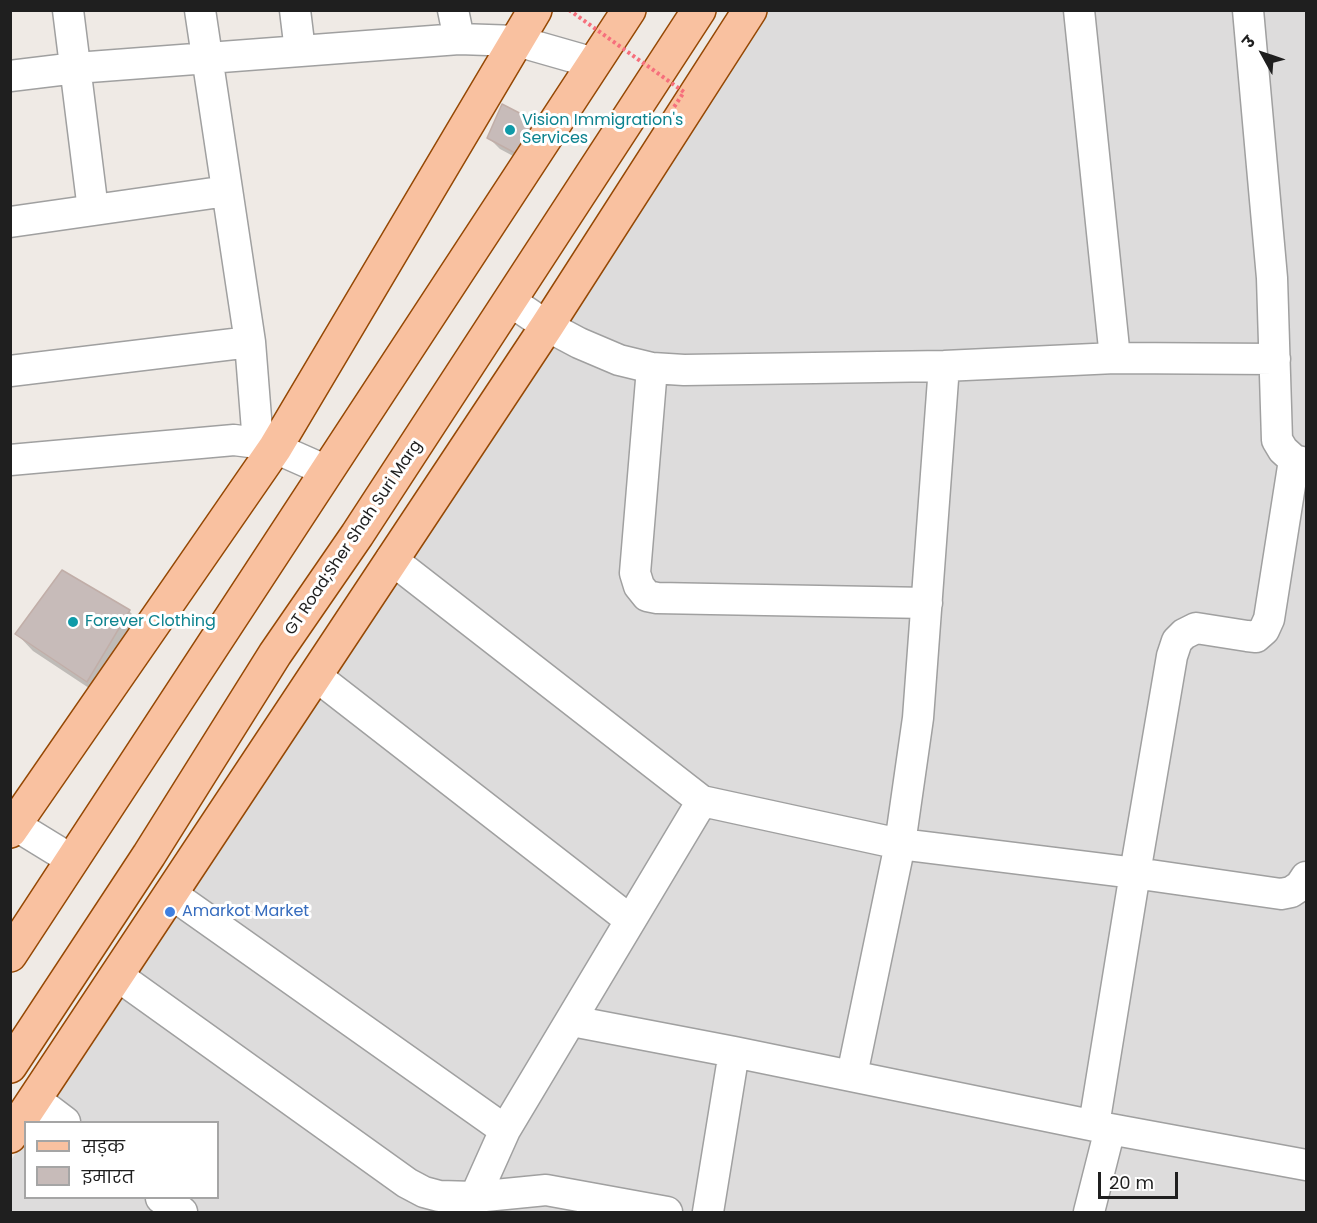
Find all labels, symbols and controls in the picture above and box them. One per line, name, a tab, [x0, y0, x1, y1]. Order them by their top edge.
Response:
north arrow	[1233, 24, 1293, 84]
text: उ	[1237, 31, 1261, 53]
place label: Vision Immigration's Services	[522, 111, 683, 149]
marker: Vision Immigration's Services	[503, 123, 517, 137]
street label: GT Road;Sher Shah Suri Marg	[281, 437, 427, 639]
place label: Forever Clothing	[85, 612, 216, 632]
marker: Forever Clothing	[66, 615, 80, 629]
place label: Amarkot Market	[182, 902, 309, 922]
marker: Amarkot Market	[163, 905, 177, 919]
legend	[24, 1121, 219, 1199]
text: सड़क	[82, 1134, 125, 1159]
scale bar	[1101, 1160, 1180, 1198]
text: इमारत	[82, 1164, 134, 1189]
text: 20 m	[1109, 1170, 1154, 1195]

